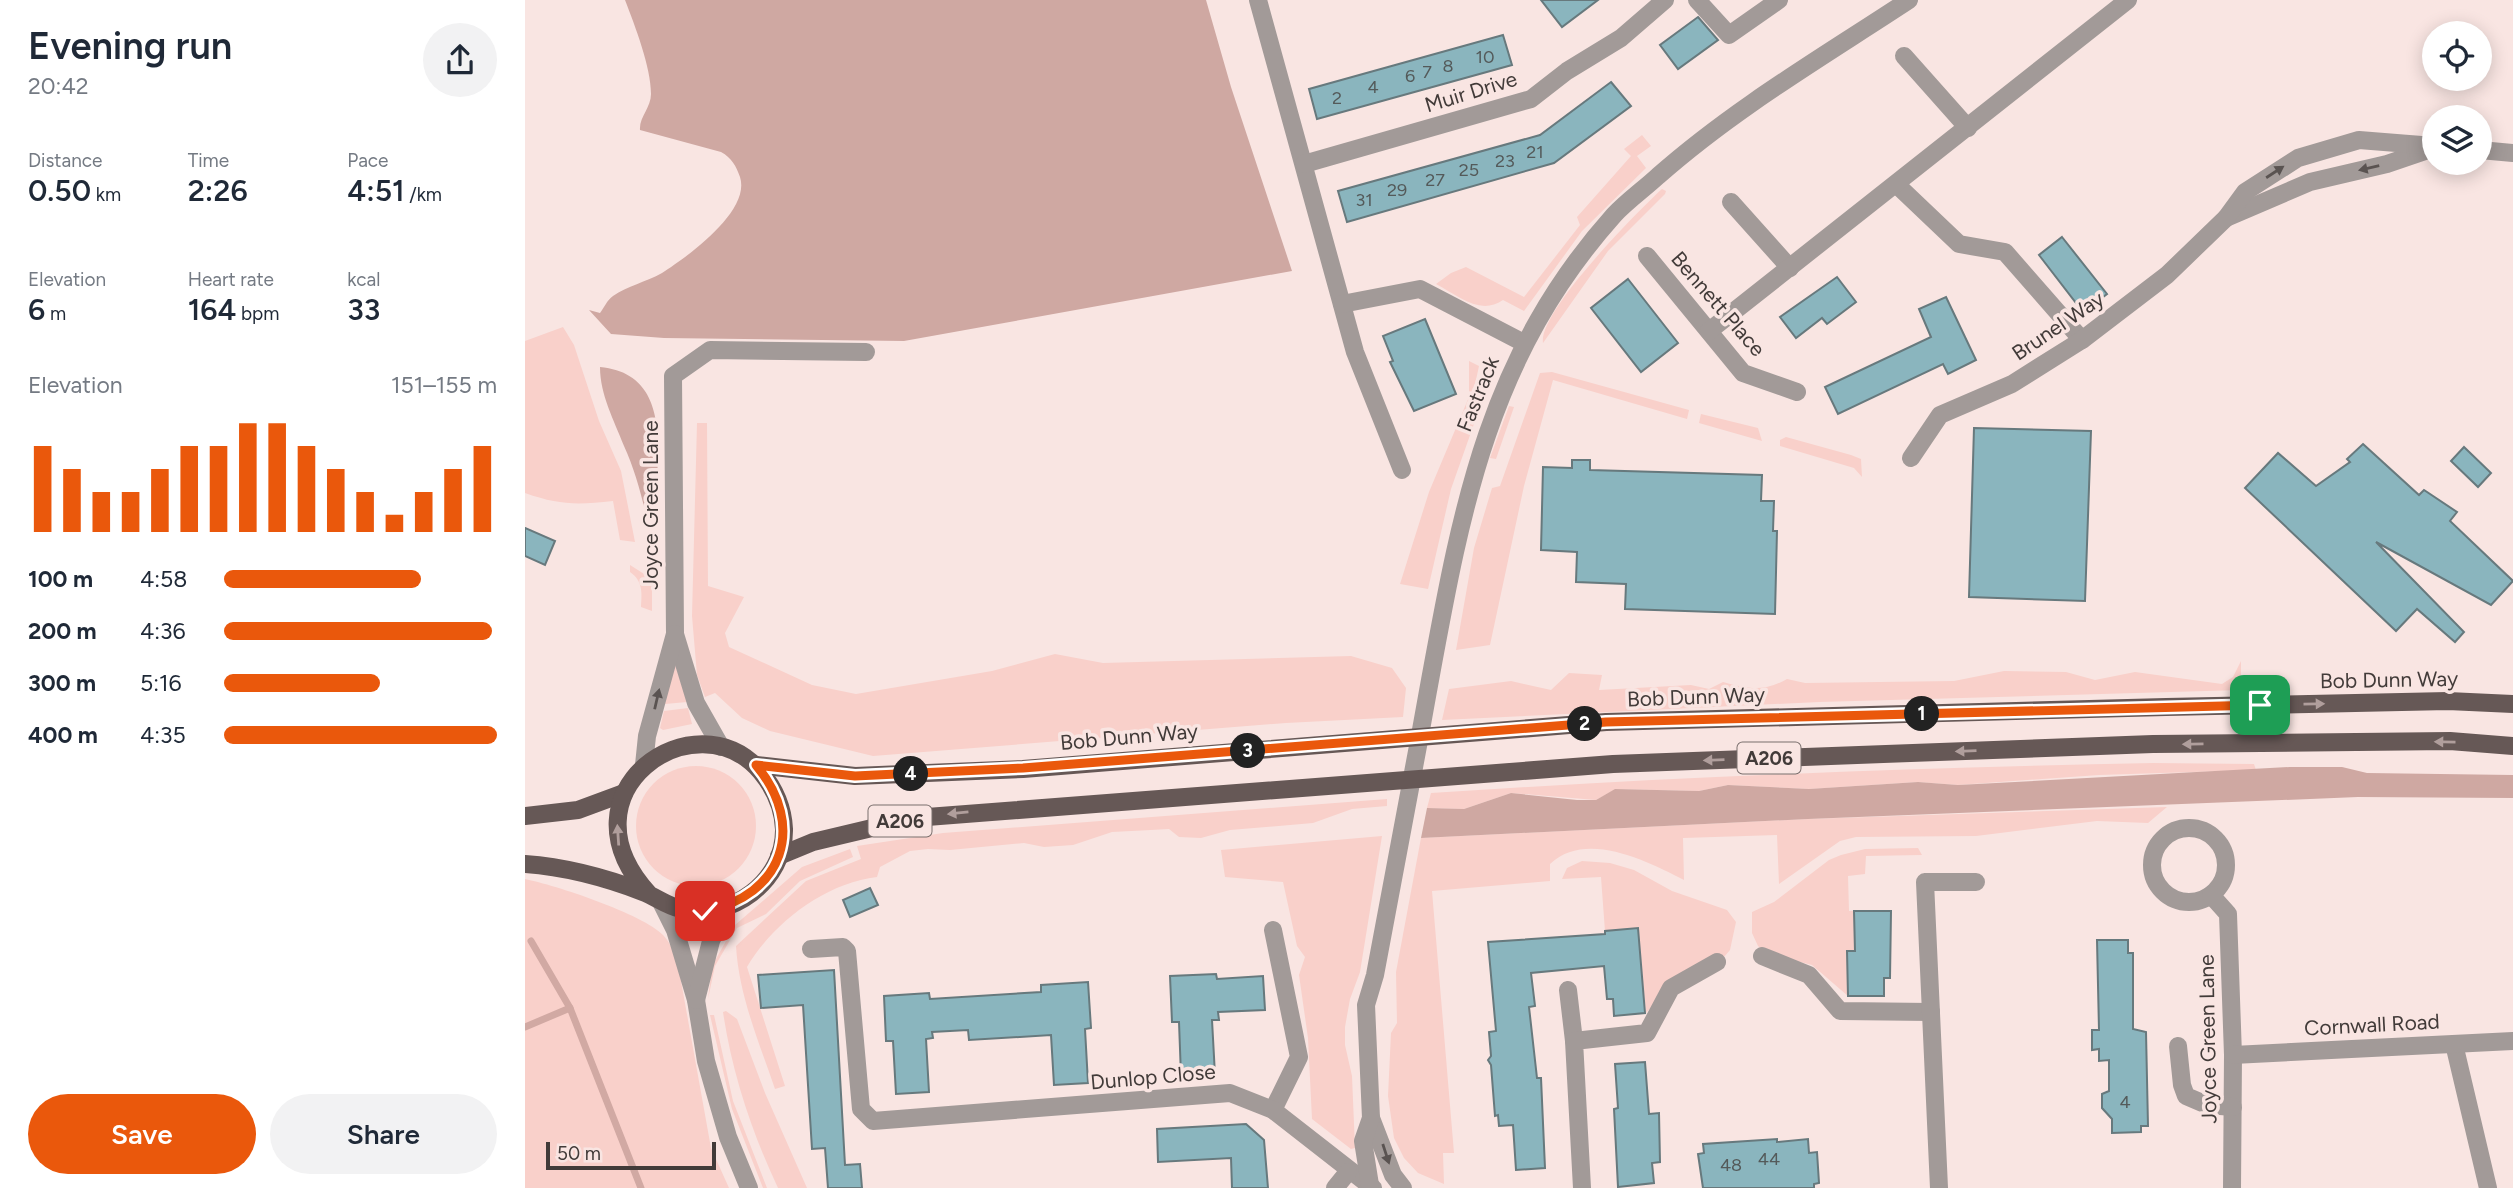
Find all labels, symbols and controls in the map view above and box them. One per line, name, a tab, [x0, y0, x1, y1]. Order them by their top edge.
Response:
map controls	[2422, 21, 2492, 175]
button: locate	[2422, 21, 2492, 91]
text: Evening run	[28, 23, 232, 69]
button: share	[423, 23, 497, 97]
house number: 10	[1476, 46, 1494, 68]
house number: 8	[1442, 55, 1454, 77]
house number: 7	[1422, 61, 1432, 83]
house number: 6	[1405, 65, 1415, 87]
street label: Muir Drive	[1422, 66, 1520, 117]
text: 20:42	[28, 72, 89, 100]
house number: 4	[1367, 76, 1379, 98]
house number: 2	[1332, 87, 1342, 109]
button: layers	[2422, 105, 2492, 175]
house number: 21	[1526, 141, 1544, 163]
text: Distance	[28, 149, 102, 172]
text: Time	[188, 149, 229, 172]
text: Pace	[347, 149, 388, 172]
house number: 23	[1495, 150, 1515, 172]
house number: 25	[1459, 159, 1479, 181]
one-way arrow	[2358, 163, 2380, 174]
one-way arrow	[2265, 166, 2285, 179]
house number: 27	[1425, 169, 1445, 191]
text: 0.50	[28, 172, 91, 209]
text: 2:26	[188, 172, 248, 209]
text: 4:51	[347, 172, 405, 209]
house number: 29	[1387, 179, 1407, 201]
text: km	[91, 183, 121, 206]
text: /km	[405, 183, 442, 206]
house number: 31	[1355, 189, 1373, 211]
street label: Bennett Place	[1666, 246, 1771, 361]
text: Elevation	[28, 268, 106, 291]
text: Heart rate	[188, 268, 274, 291]
text: kcal	[347, 268, 381, 291]
street label: Brunel Way	[2007, 286, 2108, 365]
text: 6	[28, 291, 45, 328]
text: 164	[188, 291, 236, 328]
text: 33	[347, 291, 380, 328]
text: m	[45, 302, 66, 325]
text: bpm	[236, 302, 280, 325]
street label: Fastrack	[1451, 352, 1504, 435]
text: Elevation	[28, 371, 123, 399]
text: 151–155 m	[391, 371, 497, 399]
street label: Joyce Green Lane	[638, 420, 663, 590]
text: 100 m	[28, 565, 93, 593]
text: 4:58	[140, 565, 187, 593]
text: 200 m	[28, 617, 97, 645]
text: 4:36	[140, 617, 186, 645]
street label: Bob Dunn Way	[2320, 666, 2458, 693]
text: 300 m	[28, 669, 96, 697]
text: 5:16	[140, 669, 182, 697]
pin	[2230, 675, 2290, 735]
street label: Bob Dunn Way	[1626, 682, 1765, 711]
icon: arrive	[2241, 686, 2279, 724]
one-way arrow	[651, 688, 662, 710]
pin: 1	[1905, 696, 1939, 732]
one-way arrow	[2304, 698, 2326, 710]
text: 1	[1917, 702, 1926, 725]
pin: 2	[1567, 706, 1603, 742]
text: 2	[1579, 712, 1590, 735]
street label: Bob Dunn Way	[1059, 718, 1199, 755]
text: 400 m	[28, 721, 98, 749]
text: 4:35	[140, 721, 186, 749]
pin: 3	[1231, 734, 1265, 768]
one-way arrow	[2434, 736, 2456, 748]
one-way arrow	[2182, 738, 2204, 750]
text: 3	[1242, 739, 1253, 762]
road number: A206	[1737, 743, 1801, 774]
one-way arrow	[1954, 746, 1976, 757]
one-way arrow	[1702, 754, 1724, 766]
pin: 4	[893, 756, 929, 792]
text: 4	[904, 762, 917, 785]
road number: A206	[869, 806, 931, 836]
one-way arrow	[946, 808, 968, 819]
one-way arrow	[612, 824, 623, 846]
pin	[675, 881, 735, 941]
icon: check	[686, 892, 724, 930]
street label: Joyce Green Lane	[2194, 954, 2221, 1124]
street label: Cornwall Road	[2304, 1008, 2440, 1041]
street label: Dunlop Close	[1089, 1059, 1217, 1094]
house number: 4	[2119, 1091, 2131, 1113]
button: Save	[28, 1094, 256, 1174]
button: Share	[270, 1094, 497, 1174]
scale bar	[546, 1139, 716, 1171]
text: 50 m	[557, 1142, 601, 1165]
one-way arrow	[1381, 1144, 1392, 1165]
house number: 44	[1758, 1148, 1780, 1170]
house number: 48	[1720, 1154, 1742, 1176]

